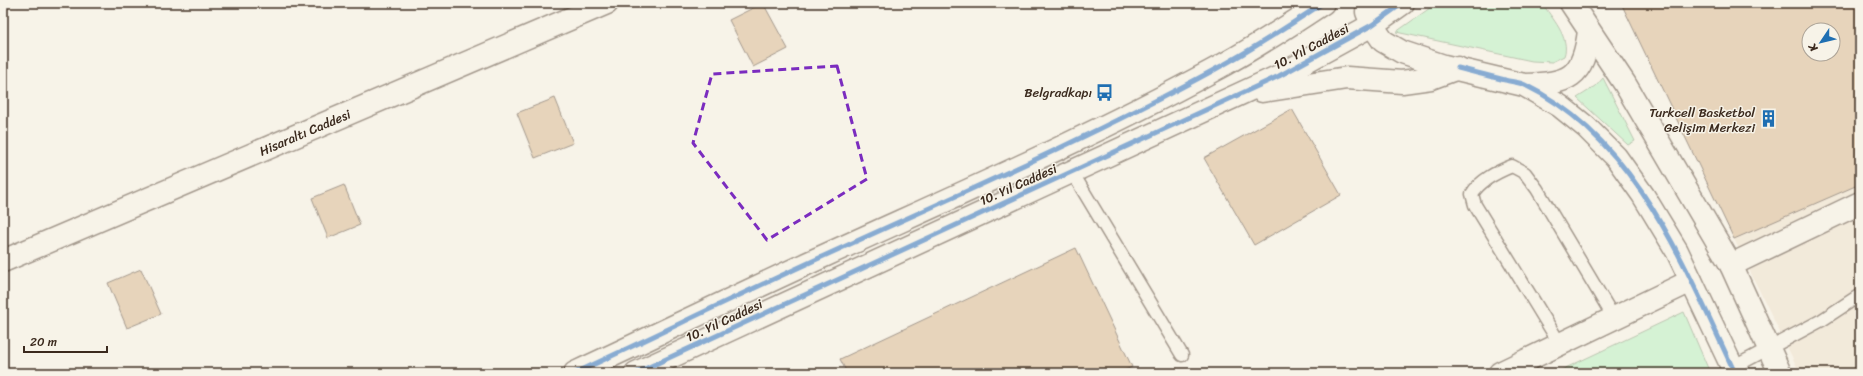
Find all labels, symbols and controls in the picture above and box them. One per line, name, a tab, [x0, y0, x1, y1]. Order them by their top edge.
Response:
street label: 10. Yıl Caddesi	[1269, 17, 1354, 76]
north arrow	[1801, 22, 1841, 62]
text: K	[1803, 38, 1823, 56]
place label: Belgradkapı	[1024, 81, 1092, 104]
bus stop icon: Belgradkapı	[1095, 82, 1115, 102]
place label: Turkcell Basketbol Gelişim Merkezi	[1649, 101, 1755, 139]
street label: Hisaraltı Caddesi	[255, 103, 355, 162]
building icon: Turkcell Basketbol Gelişim Merkezi	[1758, 109, 1778, 129]
street label: 10. Yıl Caddesi	[976, 157, 1061, 212]
street label: 10. Yıl Caddesi	[682, 292, 767, 348]
scale bar	[24, 328, 107, 354]
text: 20 m	[30, 331, 57, 353]

